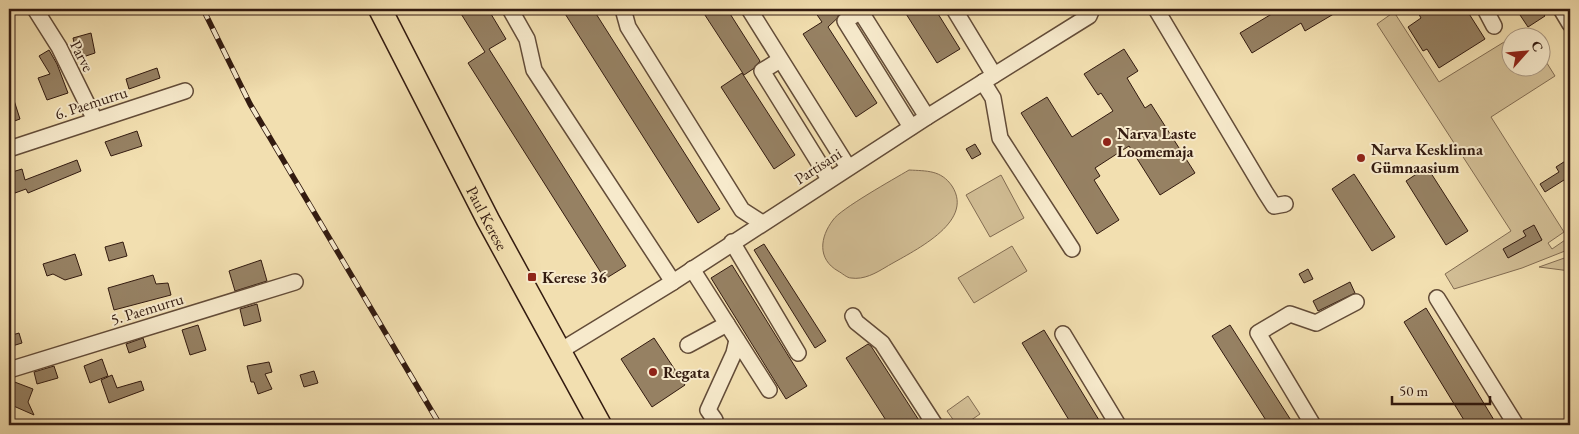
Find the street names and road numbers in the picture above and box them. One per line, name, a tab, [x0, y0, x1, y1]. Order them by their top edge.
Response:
street label: Parve	[65, 37, 99, 75]
street label: 6. Paemurru	[52, 81, 131, 125]
street label: Partisani	[790, 143, 846, 189]
street label: Paul Kerese	[462, 182, 513, 254]
street label: 5. Paemurru	[108, 288, 187, 330]

